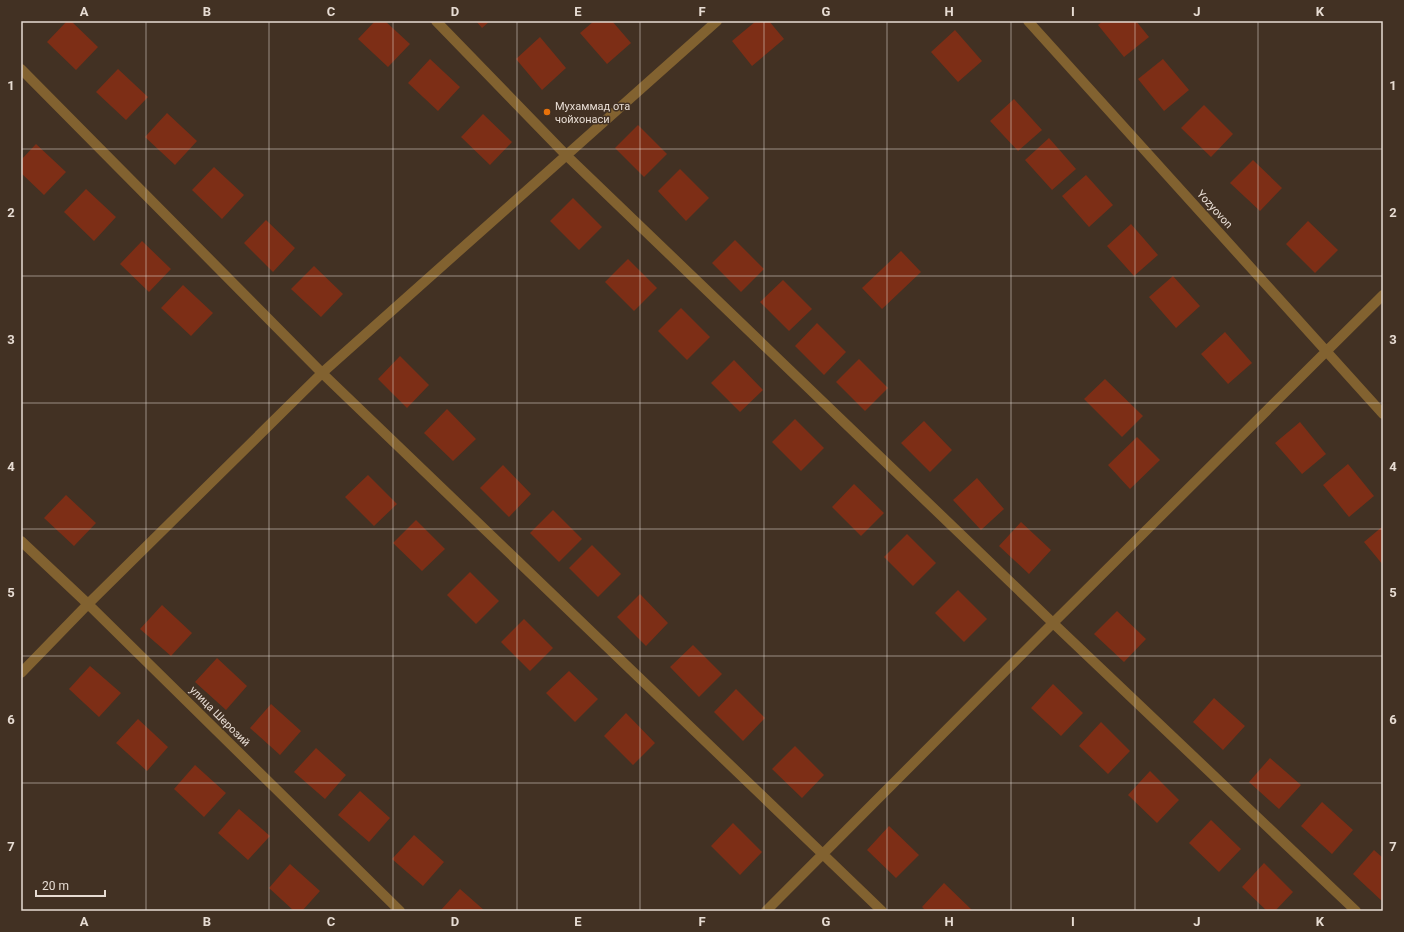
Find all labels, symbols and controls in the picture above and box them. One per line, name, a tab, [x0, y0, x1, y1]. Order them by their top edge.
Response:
text: A	[80, 4, 89, 19]
text: B	[203, 4, 211, 19]
text: C	[327, 4, 336, 19]
text: D	[451, 4, 459, 19]
text: E	[574, 4, 582, 19]
text: F	[698, 4, 706, 19]
text: G	[822, 4, 831, 19]
text: H	[944, 4, 954, 19]
text: I	[1071, 4, 1075, 19]
text: J	[1193, 4, 1201, 19]
text: K	[1316, 4, 1325, 19]
text: 1	[7, 78, 15, 93]
text: 1	[1389, 78, 1397, 93]
place label: Мухаммад ота чойхонаси	[555, 100, 630, 126]
marker: Мухаммад ота чойхонаси	[542, 107, 552, 117]
street label: Yozyovon	[1194, 188, 1235, 231]
text: 2	[7, 205, 15, 220]
text: 2	[1389, 205, 1397, 220]
text: 3	[7, 332, 15, 347]
text: 3	[1389, 332, 1397, 347]
text: 4	[7, 459, 15, 474]
text: 4	[1389, 459, 1397, 474]
text: 5	[7, 585, 15, 600]
text: 5	[1389, 585, 1397, 600]
street label: улица Шерозий	[187, 684, 252, 749]
text: 6	[7, 712, 15, 727]
text: 6	[1389, 712, 1397, 727]
text: 7	[7, 839, 15, 854]
text: 7	[1389, 839, 1397, 854]
scale bar	[36, 872, 105, 898]
text: 20 m	[42, 879, 69, 893]
text: A	[80, 914, 89, 929]
text: B	[203, 914, 211, 929]
text: C	[327, 914, 336, 929]
text: D	[451, 914, 459, 929]
text: E	[574, 914, 582, 929]
text: F	[698, 914, 706, 929]
text: G	[822, 914, 831, 929]
text: H	[944, 914, 954, 929]
text: I	[1071, 914, 1075, 929]
text: J	[1193, 914, 1201, 929]
text: K	[1316, 914, 1325, 929]

